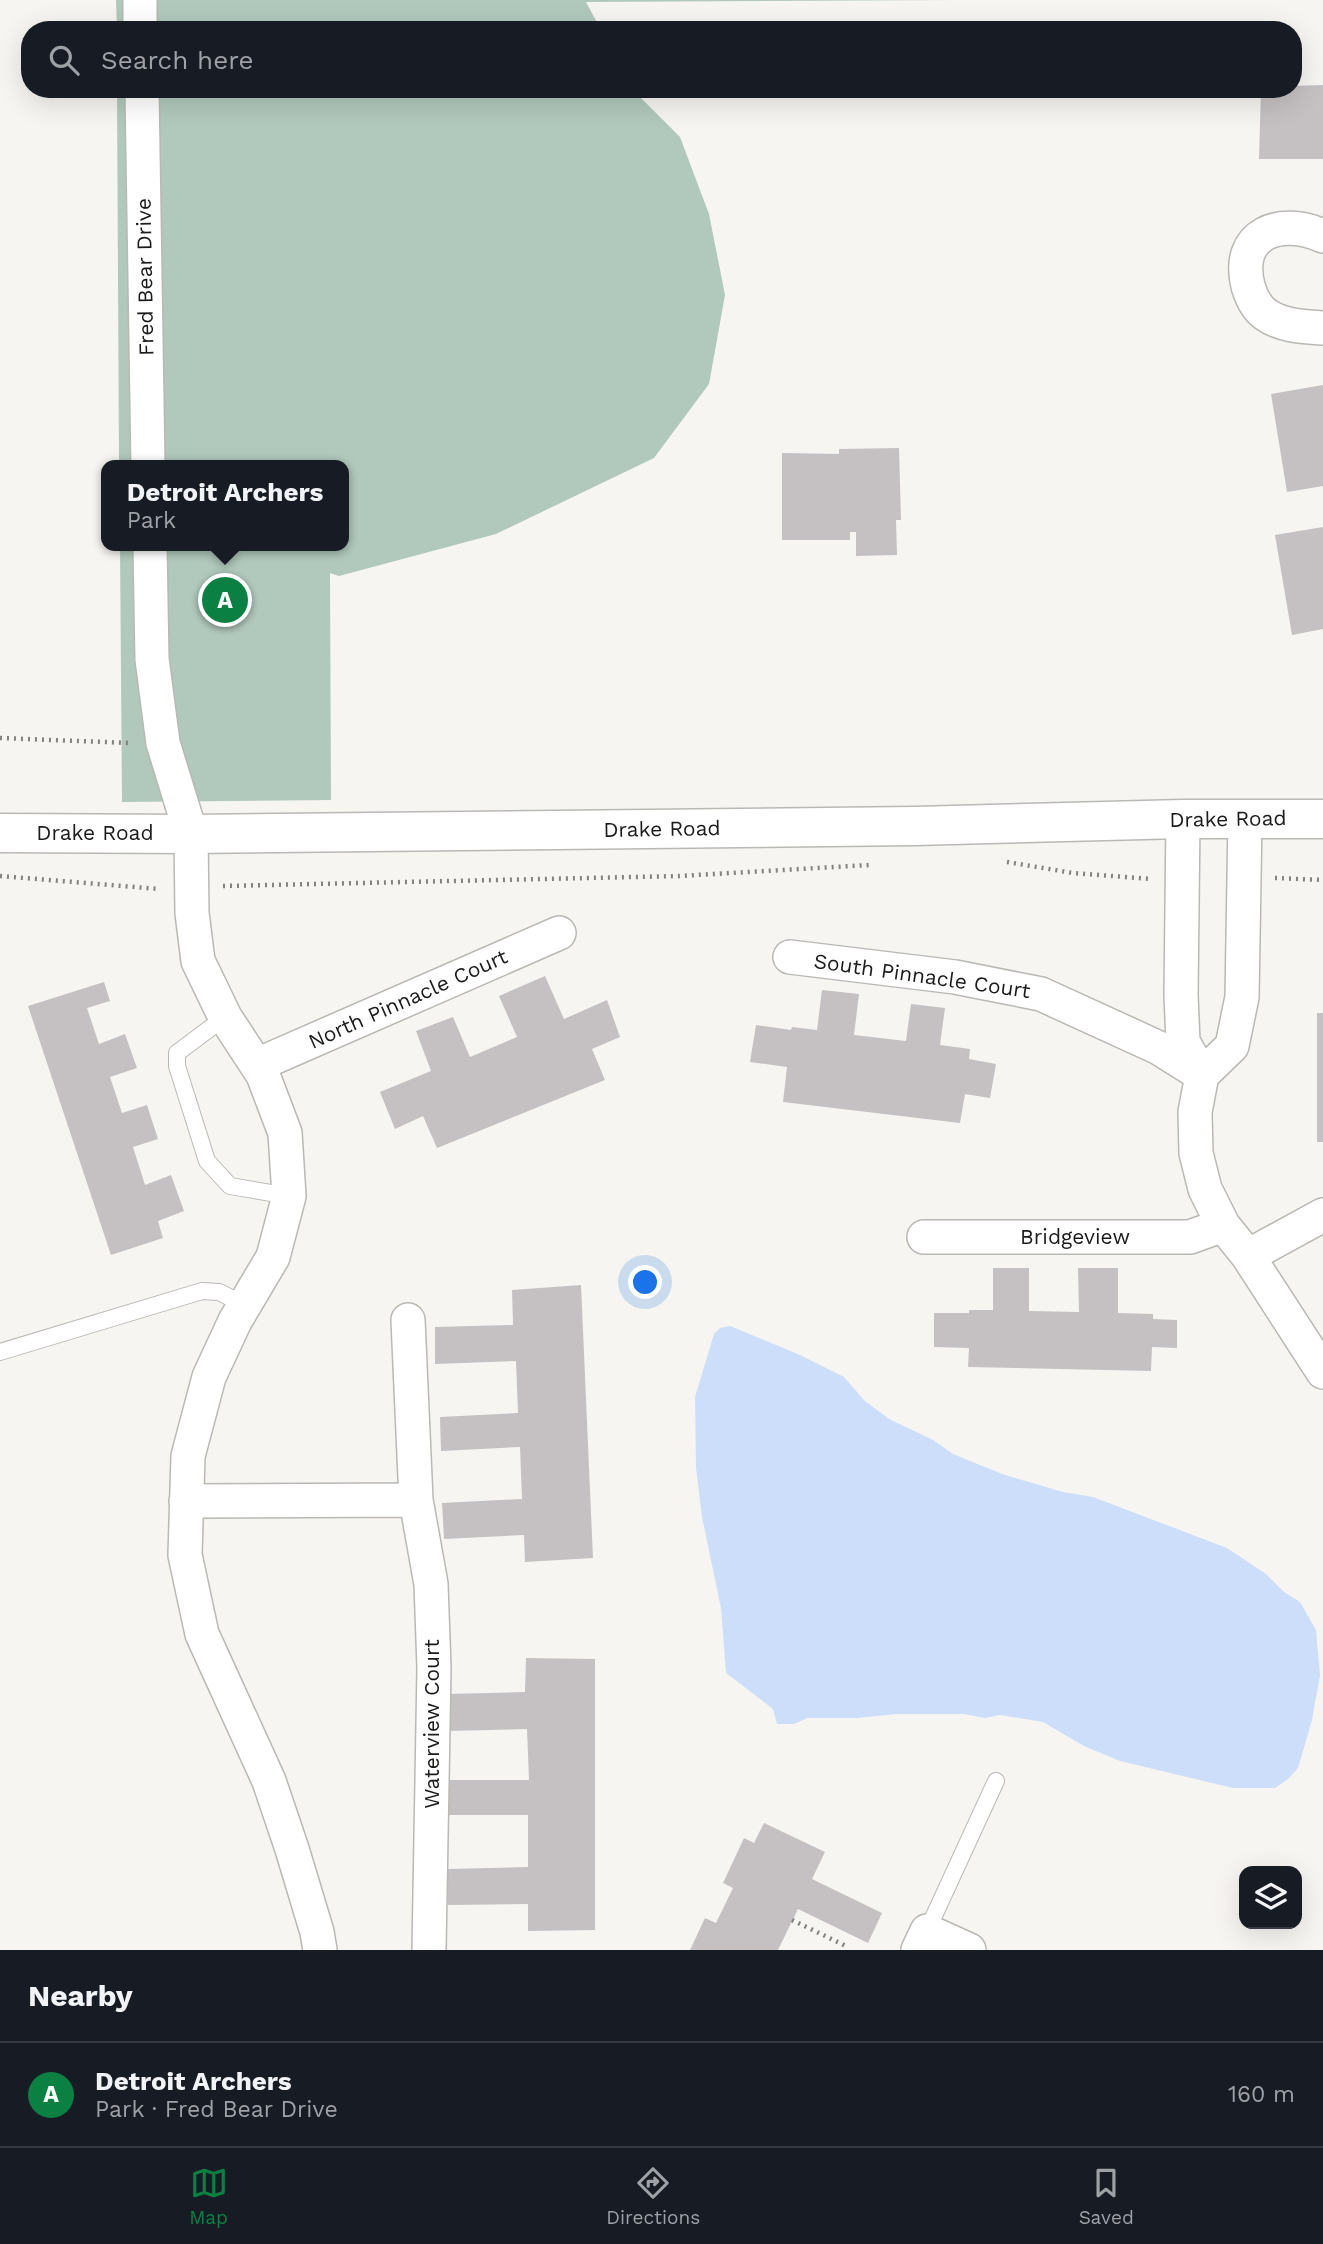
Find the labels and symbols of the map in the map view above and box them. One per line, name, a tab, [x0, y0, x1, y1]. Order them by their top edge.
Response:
street label: Fred Bear Drive	[131, 198, 158, 356]
pin: A	[202, 574, 248, 626]
street label: Drake Road	[1169, 805, 1287, 832]
street label: Drake Road	[603, 815, 721, 842]
street label: Drake Road	[36, 820, 154, 845]
street label: North Pinnacle Court	[304, 943, 511, 1054]
street label: South Pinnacle Court	[812, 948, 1032, 1003]
street label: Bridgeview	[1020, 1224, 1130, 1249]
your location	[628, 1265, 662, 1299]
street label: Waterview Court	[419, 1639, 444, 1809]

